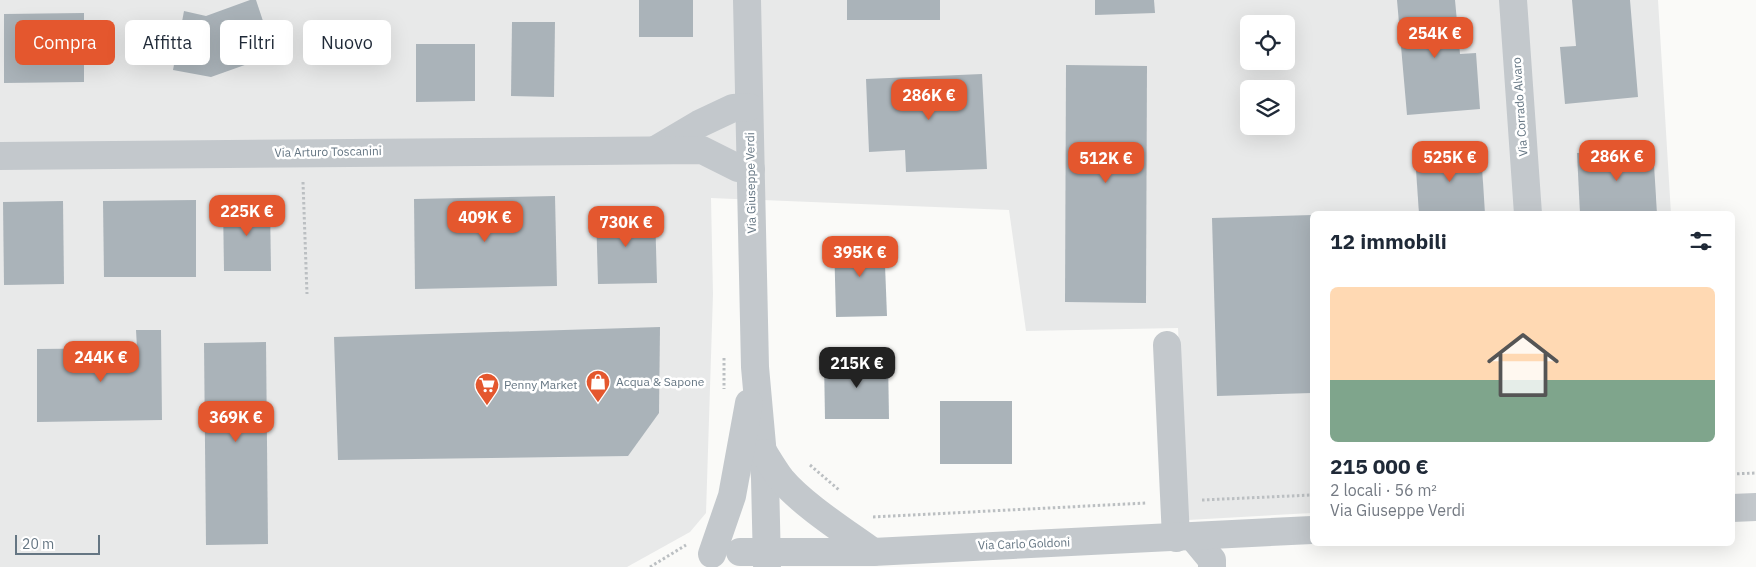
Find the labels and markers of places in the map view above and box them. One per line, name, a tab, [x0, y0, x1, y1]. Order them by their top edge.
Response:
pin: 254K €	[1394, 17, 1476, 59]
pin: 286K €	[888, 78, 970, 121]
pin: 525K €	[1409, 140, 1491, 183]
pin: 286K €	[1576, 140, 1658, 182]
pin: 512K €	[1065, 142, 1147, 184]
pin: 225K €	[206, 194, 288, 237]
pin: 409K €	[444, 200, 526, 243]
pin: 730K €	[585, 206, 667, 248]
pin: 395K €	[819, 236, 901, 278]
pin: 244K €	[60, 340, 142, 383]
pin: 215K €	[816, 346, 898, 389]
shop icon: Acqua & Sapone	[585, 369, 611, 403]
supermarket icon: Penny Market	[474, 372, 500, 406]
place label: Acqua & Sapone	[616, 374, 705, 389]
place label: Penny Market	[504, 377, 577, 392]
pin: 369K €	[195, 400, 277, 443]

